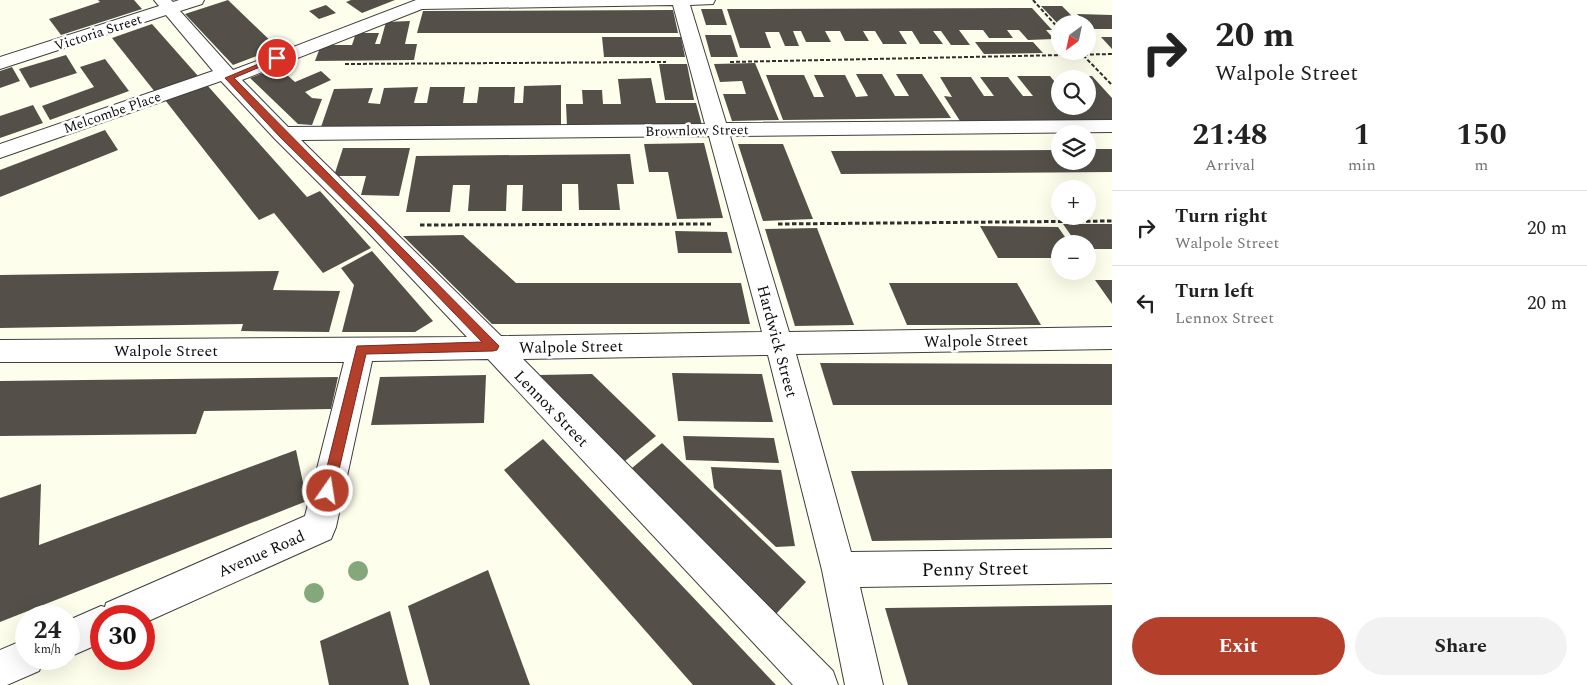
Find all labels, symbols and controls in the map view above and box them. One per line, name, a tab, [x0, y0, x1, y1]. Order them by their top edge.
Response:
street label: Victoria Street	[52, 8, 145, 57]
text: 20 m	[1215, 9, 1295, 62]
north arrow	[1051, 15, 1096, 60]
map controls	[1051, 15, 1096, 280]
icon: right	[1132, 20, 1197, 85]
pin	[256, 37, 298, 79]
icon: arrive	[263, 44, 291, 72]
text: Walpole Street	[1215, 57, 1358, 90]
button: search	[1051, 70, 1096, 115]
street label: Melcombe Place	[61, 86, 164, 139]
text: 21:48	[1192, 112, 1268, 158]
text: 1	[1353, 112, 1370, 158]
text: 150	[1456, 112, 1507, 158]
street label: Brownlow Street	[645, 119, 749, 142]
button: layers	[1051, 125, 1096, 170]
text: Arrival	[1205, 153, 1255, 177]
text: min	[1348, 153, 1376, 177]
text: m	[1475, 153, 1488, 177]
button: +	[1051, 180, 1096, 225]
text: Turn right	[1175, 202, 1268, 231]
icon: right	[1132, 214, 1160, 242]
text: 20 m	[1527, 214, 1567, 243]
text: Walpole Street	[1175, 231, 1279, 255]
button: −	[1051, 235, 1096, 280]
text: Turn left	[1175, 277, 1254, 306]
street label: Hardwick Street	[750, 282, 804, 401]
icon: left	[1132, 289, 1160, 317]
text: 20 m	[1527, 289, 1567, 318]
text: Lennox Street	[1175, 306, 1274, 330]
street label: Walpole Street	[924, 328, 1029, 354]
street label: Walpole Street	[519, 334, 624, 360]
street label: Walpole Street	[114, 339, 218, 363]
street label: Lennox Street	[508, 365, 594, 453]
position arrow	[301, 464, 353, 516]
street label: Avenue Road	[214, 524, 309, 584]
street label: Penny Street	[921, 554, 1029, 585]
speed limit sign: 30	[90, 605, 155, 670]
text: 24	[33, 612, 62, 650]
button: Exit	[1132, 617, 1345, 675]
button: Share	[1355, 617, 1567, 675]
text: km/h	[34, 640, 61, 659]

